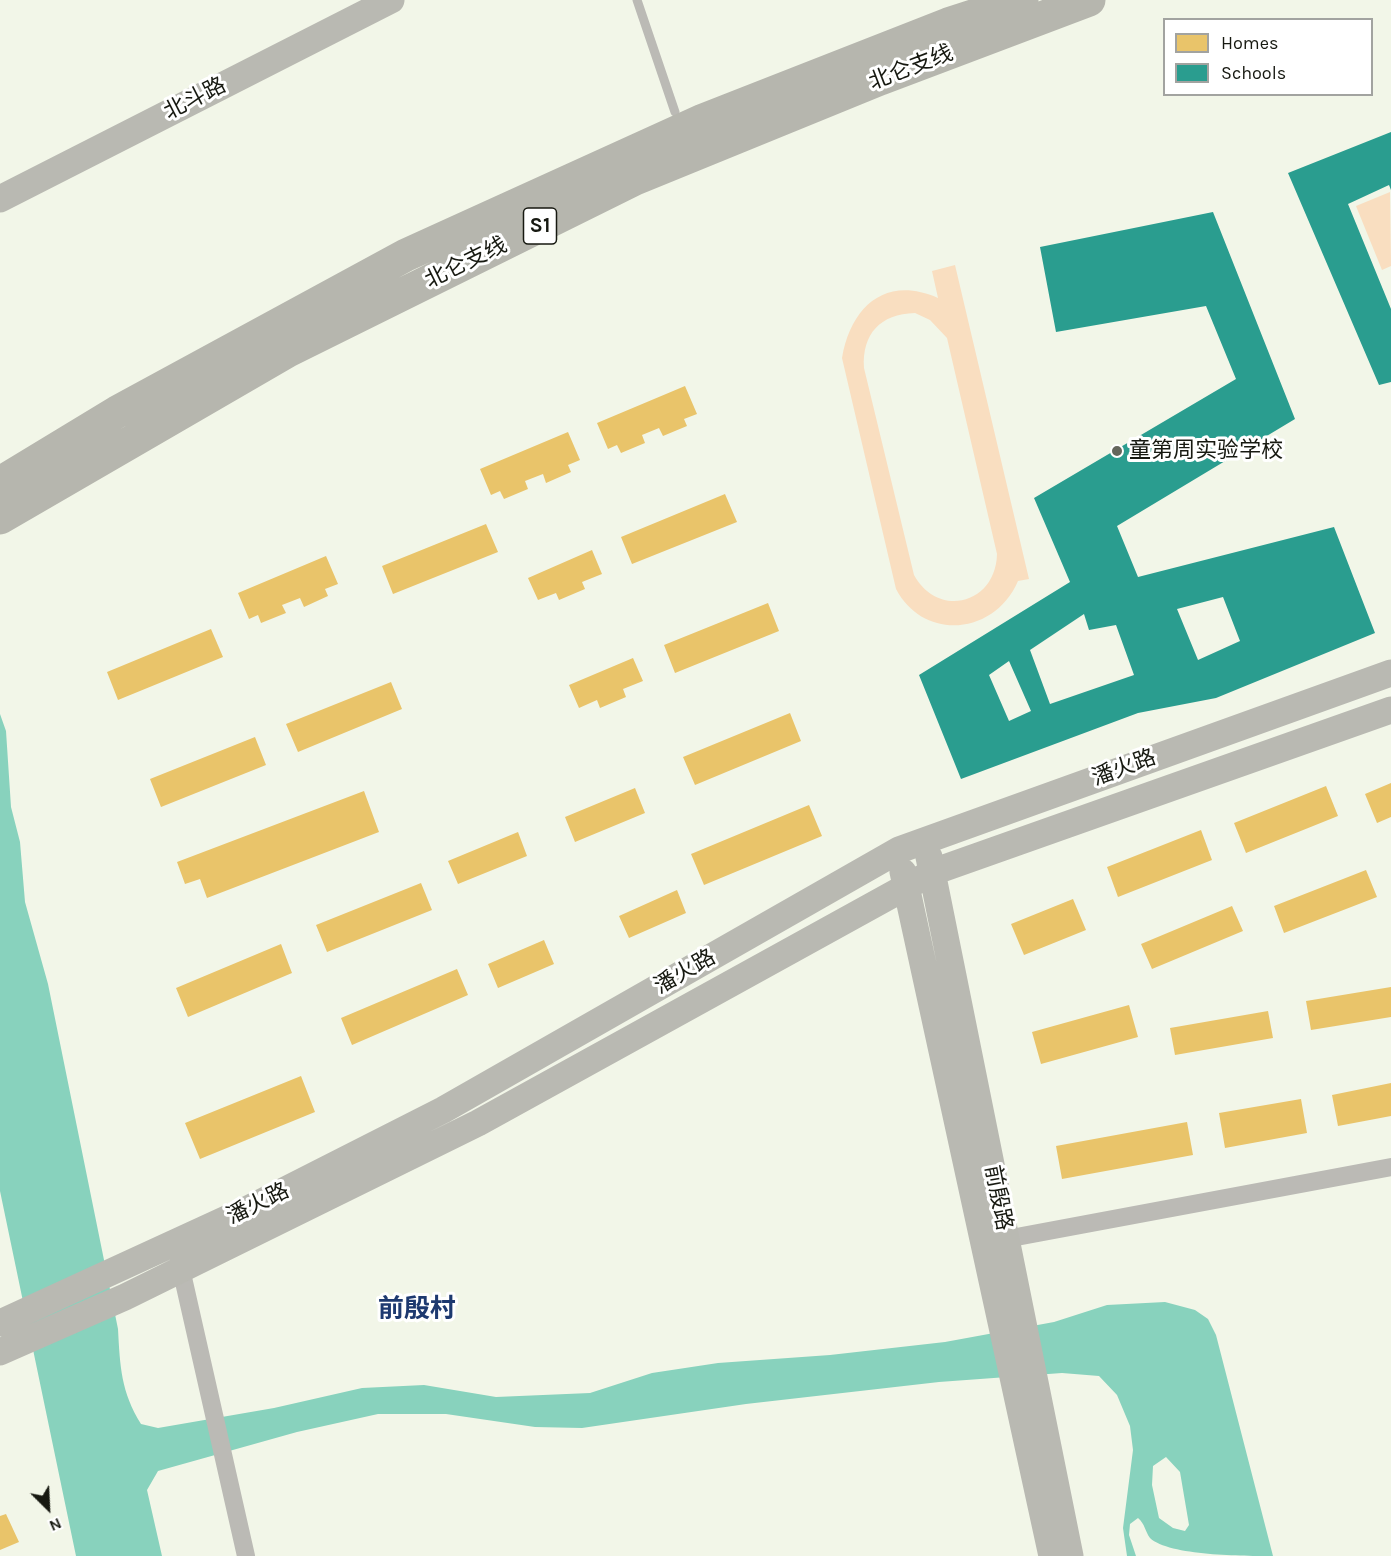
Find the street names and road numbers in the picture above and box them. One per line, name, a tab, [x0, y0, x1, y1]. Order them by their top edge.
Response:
street label: 北仑支线	[865, 40, 957, 96]
street label: 北斗路	[160, 72, 230, 126]
road number: S1	[524, 208, 556, 244]
street label: 北仑支线	[421, 232, 511, 294]
street label: 潘火路	[1088, 744, 1160, 792]
street label: 潘火路	[650, 944, 720, 1000]
street label: 前殷路	[979, 1163, 1017, 1233]
street label: 潘火路	[223, 1178, 293, 1230]

